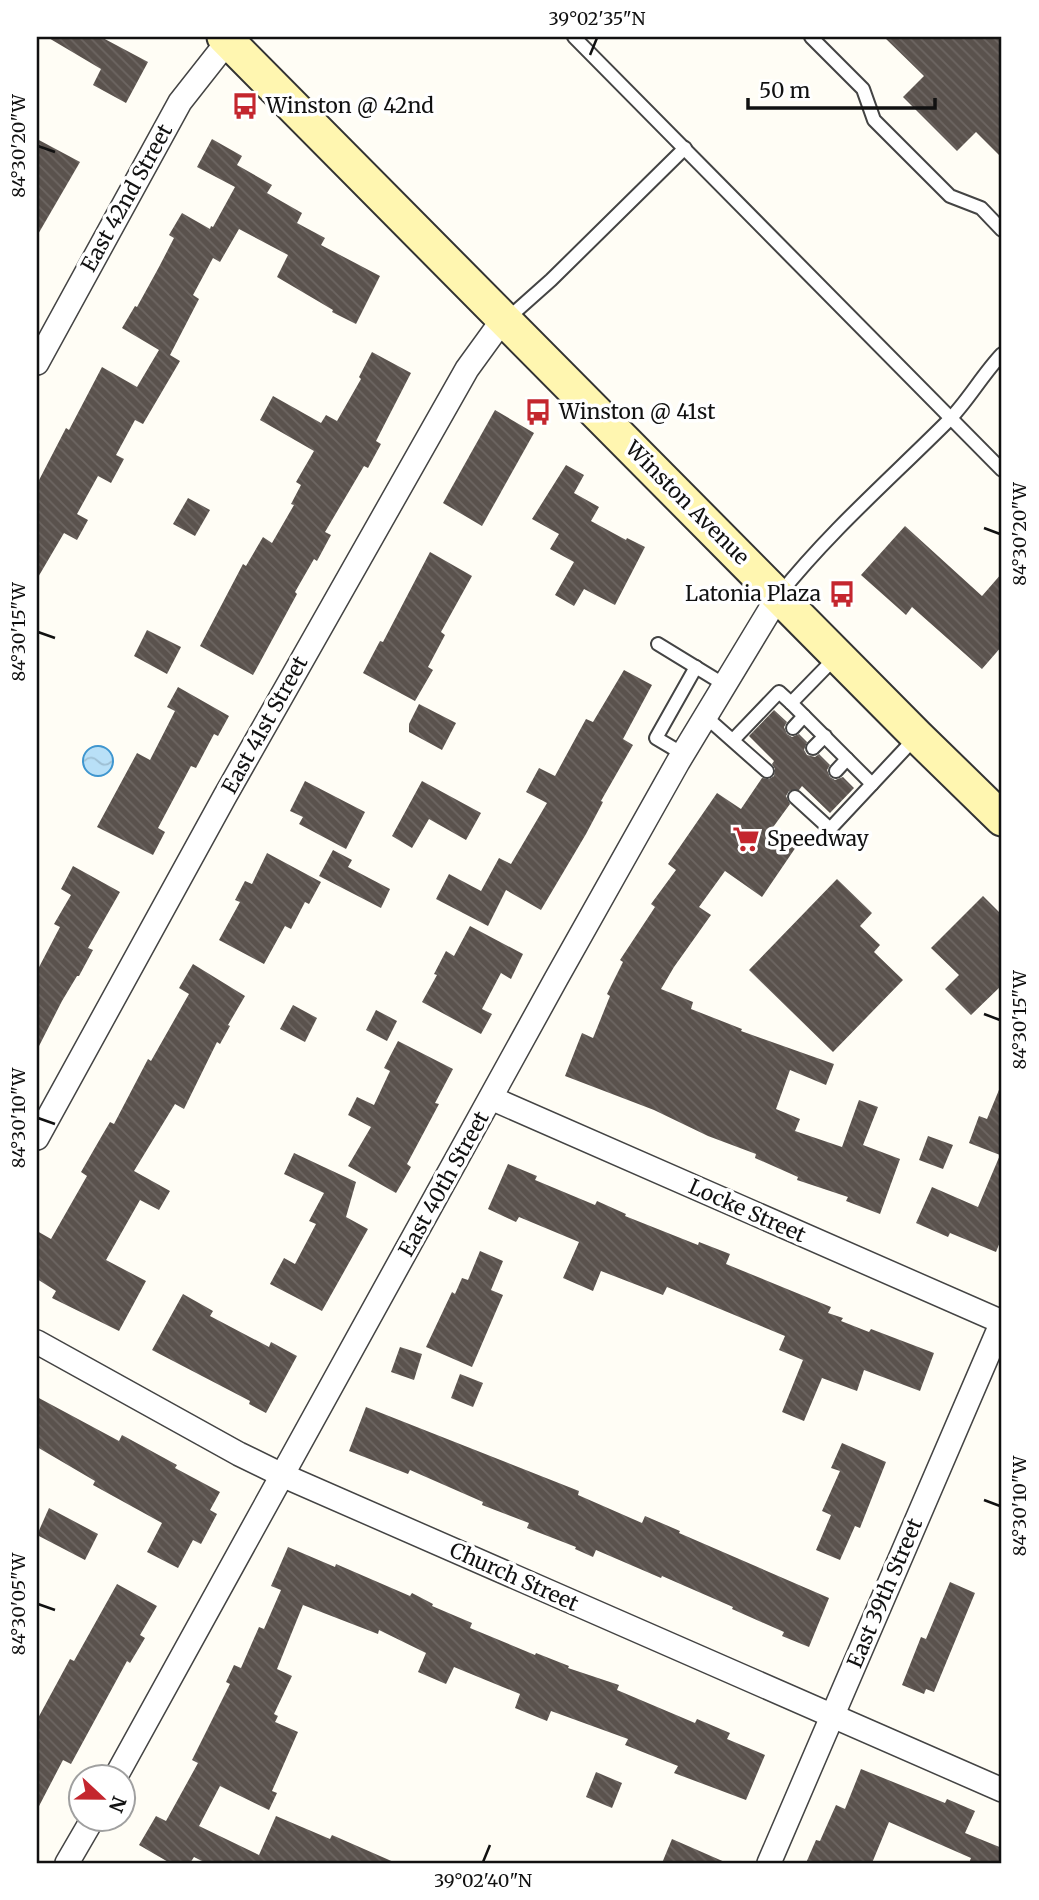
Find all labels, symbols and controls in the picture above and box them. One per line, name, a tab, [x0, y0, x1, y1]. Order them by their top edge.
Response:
text: 39°02'35"N	[549, 7, 645, 30]
scale bar	[748, 66, 936, 110]
text: 50 m	[759, 77, 810, 104]
bus stop icon: Winston @ 42nd	[230, 91, 260, 121]
place label: Winston @ 42nd	[265, 92, 434, 119]
text: 84°30'20"W	[7, 93, 30, 198]
street label: East 42nd Street	[75, 119, 178, 276]
bus stop icon: Winston @ 41st	[523, 397, 553, 427]
place label: Winston @ 41st	[558, 398, 716, 425]
street label: Winston Avenue	[619, 434, 755, 570]
text: 84°30'20"W	[1008, 481, 1031, 586]
bus stop icon: Latonia Plaza	[827, 579, 857, 609]
place label: Latonia Plaza	[685, 580, 821, 607]
text: 84°30'15"W	[7, 581, 30, 682]
street label: East 41st Street	[216, 651, 314, 798]
supermarket icon: Speedway	[731, 824, 761, 854]
place label: Speedway	[767, 825, 870, 852]
text: 84°30'15"W	[1008, 969, 1031, 1070]
text: 84°30'10"W	[7, 1067, 30, 1168]
street label: East 40th Street	[392, 1106, 495, 1261]
street label: Locke Street	[684, 1173, 810, 1248]
text: 84°30'10"W	[1008, 1455, 1031, 1556]
street label: East 39th Street	[841, 1514, 928, 1672]
street label: Church Street	[446, 1536, 583, 1617]
text: 84°30'05"W	[7, 1552, 30, 1655]
north arrow	[66, 1764, 136, 1834]
text: N	[104, 1793, 132, 1816]
text: 39°02'40"N	[434, 1869, 532, 1892]

